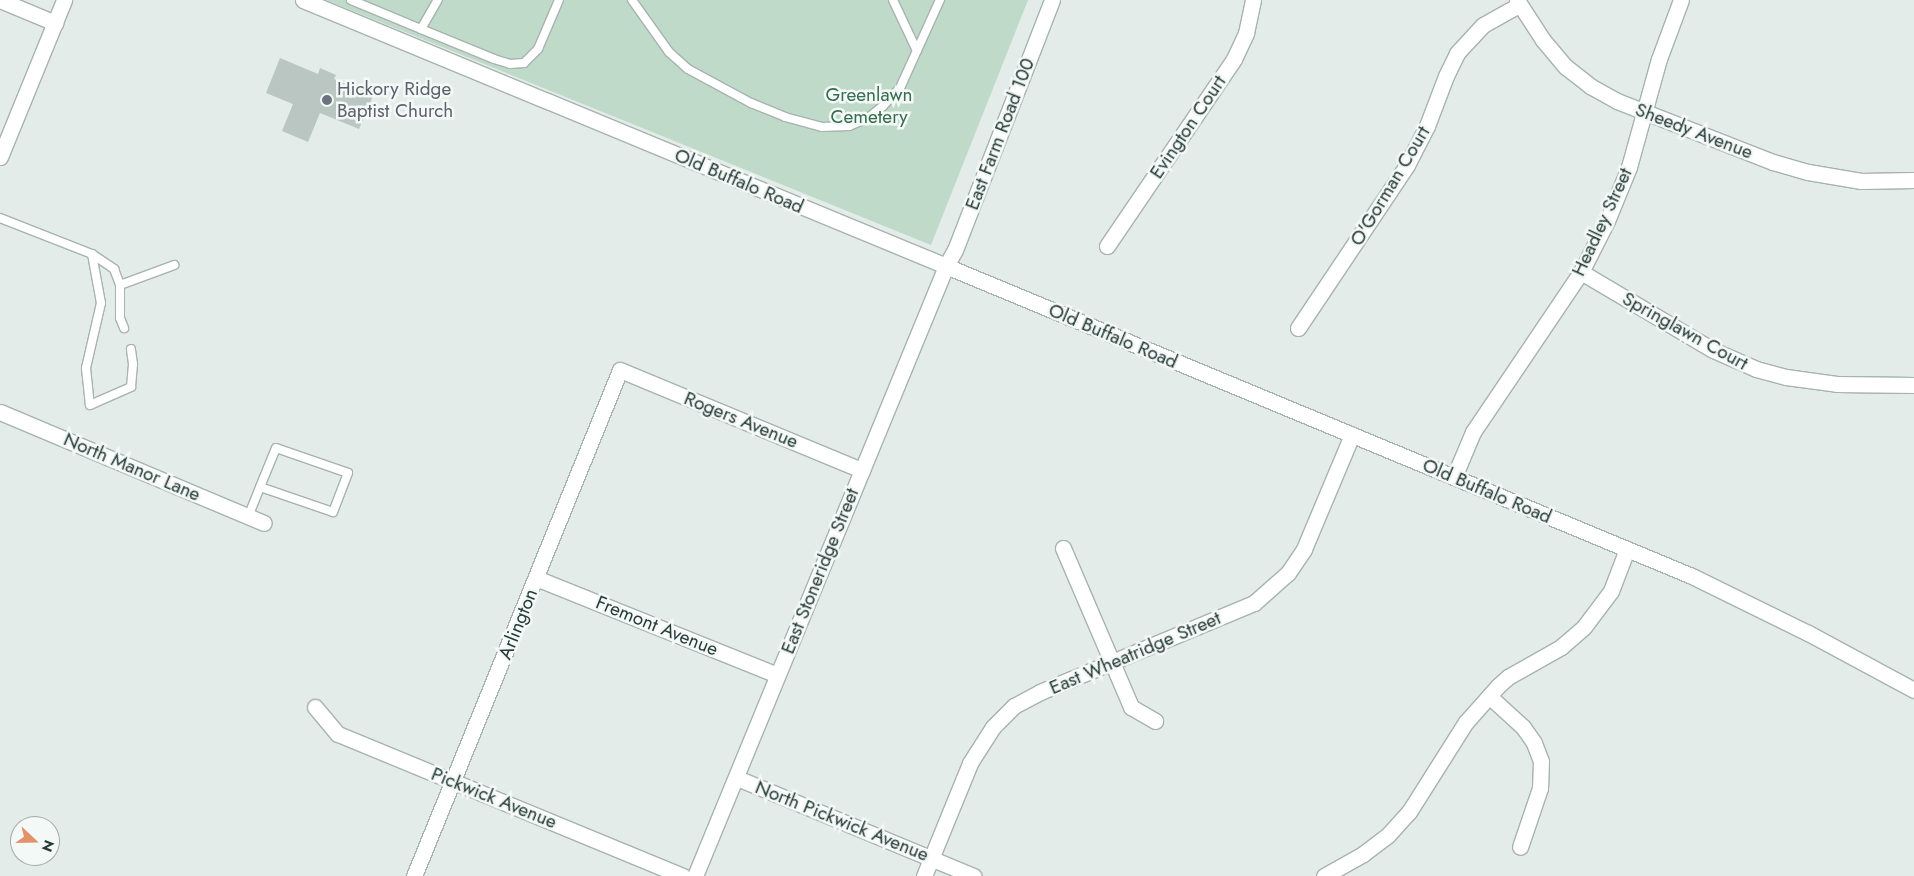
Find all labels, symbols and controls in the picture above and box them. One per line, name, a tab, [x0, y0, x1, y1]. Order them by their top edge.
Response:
street label: East Farm Road 100	[961, 55, 1039, 213]
street label: Evington Court	[1145, 71, 1231, 183]
place label: Hickory Ridge Baptist Church	[337, 78, 453, 122]
park label: Greenlawn Cemetery	[826, 84, 912, 128]
marker: Hickory Ridge Baptist Church	[321, 94, 333, 106]
street label: Sheedy Avenue	[1632, 98, 1756, 164]
street label: O'Gorman Court	[1345, 122, 1435, 250]
street label: Old Buffalo Road	[671, 144, 807, 218]
street label: Headley Street	[1567, 164, 1637, 280]
street label: Springlawn Court	[1618, 287, 1752, 375]
street label: Old Buffalo Road	[1045, 299, 1181, 373]
street label: Rogers Avenue	[681, 387, 801, 453]
street label: North Manor Lane	[60, 428, 204, 506]
street label: Old Buffalo Road	[1419, 454, 1555, 528]
street label: East Stoneridge Street	[776, 485, 864, 657]
street label: Arlington	[494, 585, 542, 663]
street label: Fremont Avenue	[593, 591, 721, 661]
street label: East Wheatridge Street	[1046, 607, 1224, 699]
street label: Pickwick Avenue	[428, 762, 560, 834]
street label: North Pickwick Avenue	[752, 776, 932, 866]
north arrow	[10, 816, 60, 866]
text: N	[37, 837, 59, 855]

